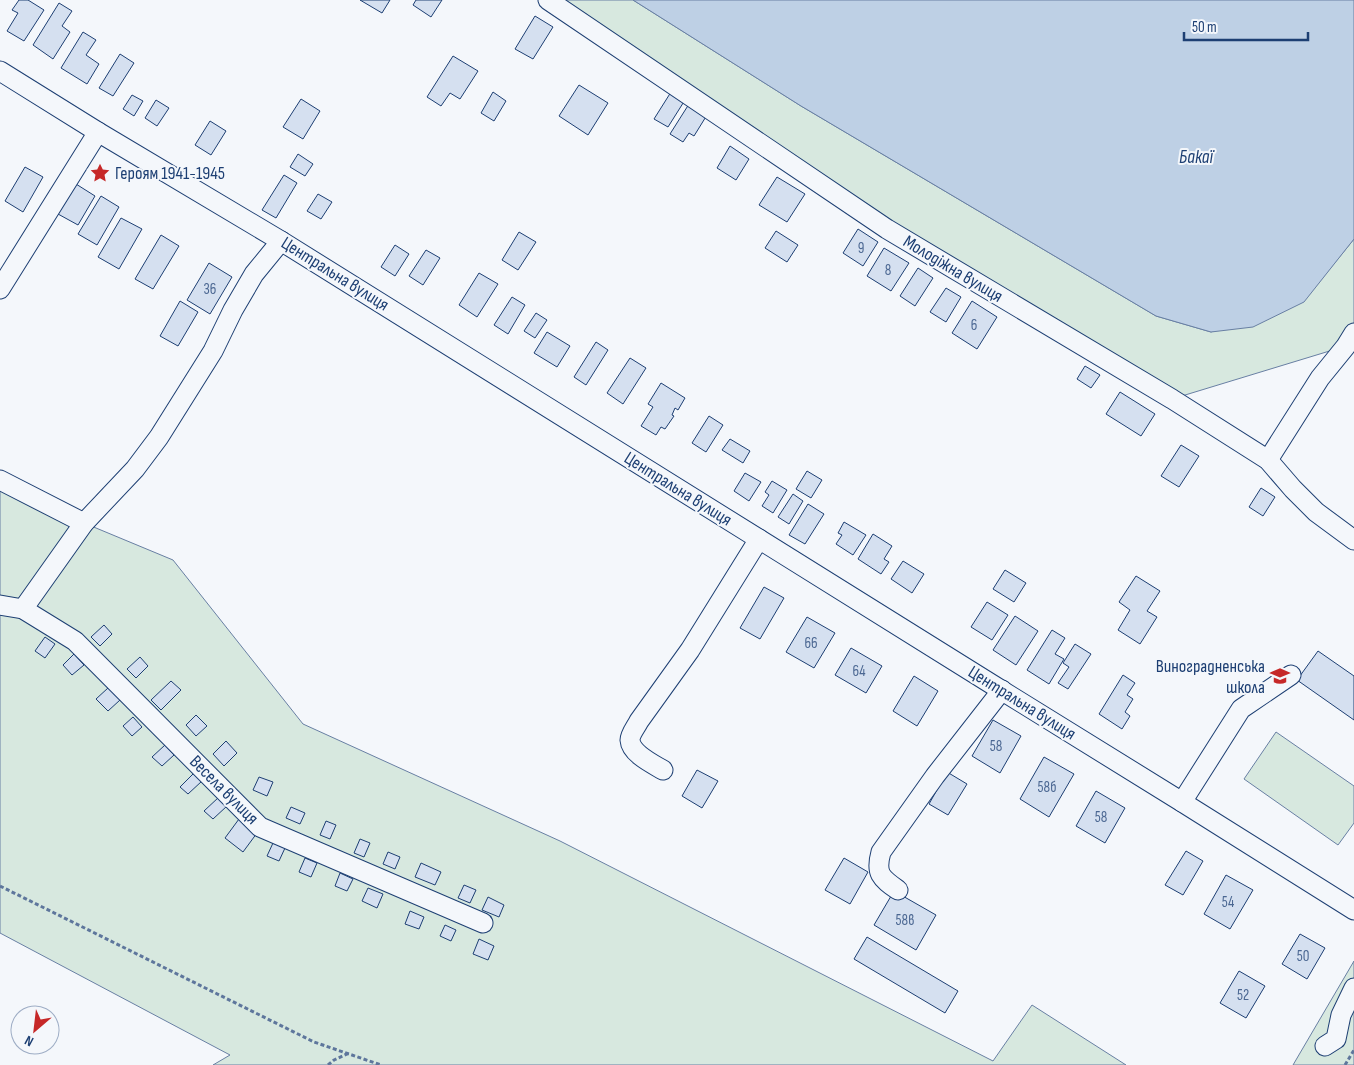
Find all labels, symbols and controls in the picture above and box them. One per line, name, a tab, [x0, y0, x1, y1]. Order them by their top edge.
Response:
scale bar	[1184, 10, 1308, 42]
text: 50 m	[1192, 18, 1217, 37]
water label: Бакаї	[1179, 146, 1216, 169]
place icon: Героям 1941-1945	[89, 162, 111, 184]
place label: Героям 1941-1945	[115, 163, 225, 184]
street label: Молодіжна вулиця	[899, 231, 1007, 307]
street label: Центральна вулиця	[277, 232, 393, 316]
house number: 9	[858, 239, 864, 258]
house number: 8	[885, 261, 891, 280]
house number: 36	[204, 280, 216, 299]
house number: 6	[971, 316, 977, 335]
street label: Центральна вулиця	[620, 447, 736, 531]
house number: 66	[804, 634, 818, 653]
place label: Виноградненська школа	[1156, 656, 1265, 698]
street label: Центральна вулиця	[964, 661, 1080, 745]
house number: 64	[852, 662, 866, 681]
school or university icon: Виноградненська школа	[1269, 665, 1291, 687]
house number: 58	[990, 737, 1002, 756]
street label: Весела вулиця	[185, 751, 263, 829]
house number: 58б	[1038, 778, 1056, 797]
house number: 58	[1095, 808, 1107, 827]
house number: 54	[1222, 893, 1234, 912]
house number: 58в	[896, 911, 914, 930]
house number: 50	[1297, 947, 1309, 966]
house number: 52	[1237, 986, 1249, 1005]
north arrow	[10, 1005, 60, 1055]
text: N	[22, 1032, 36, 1050]

